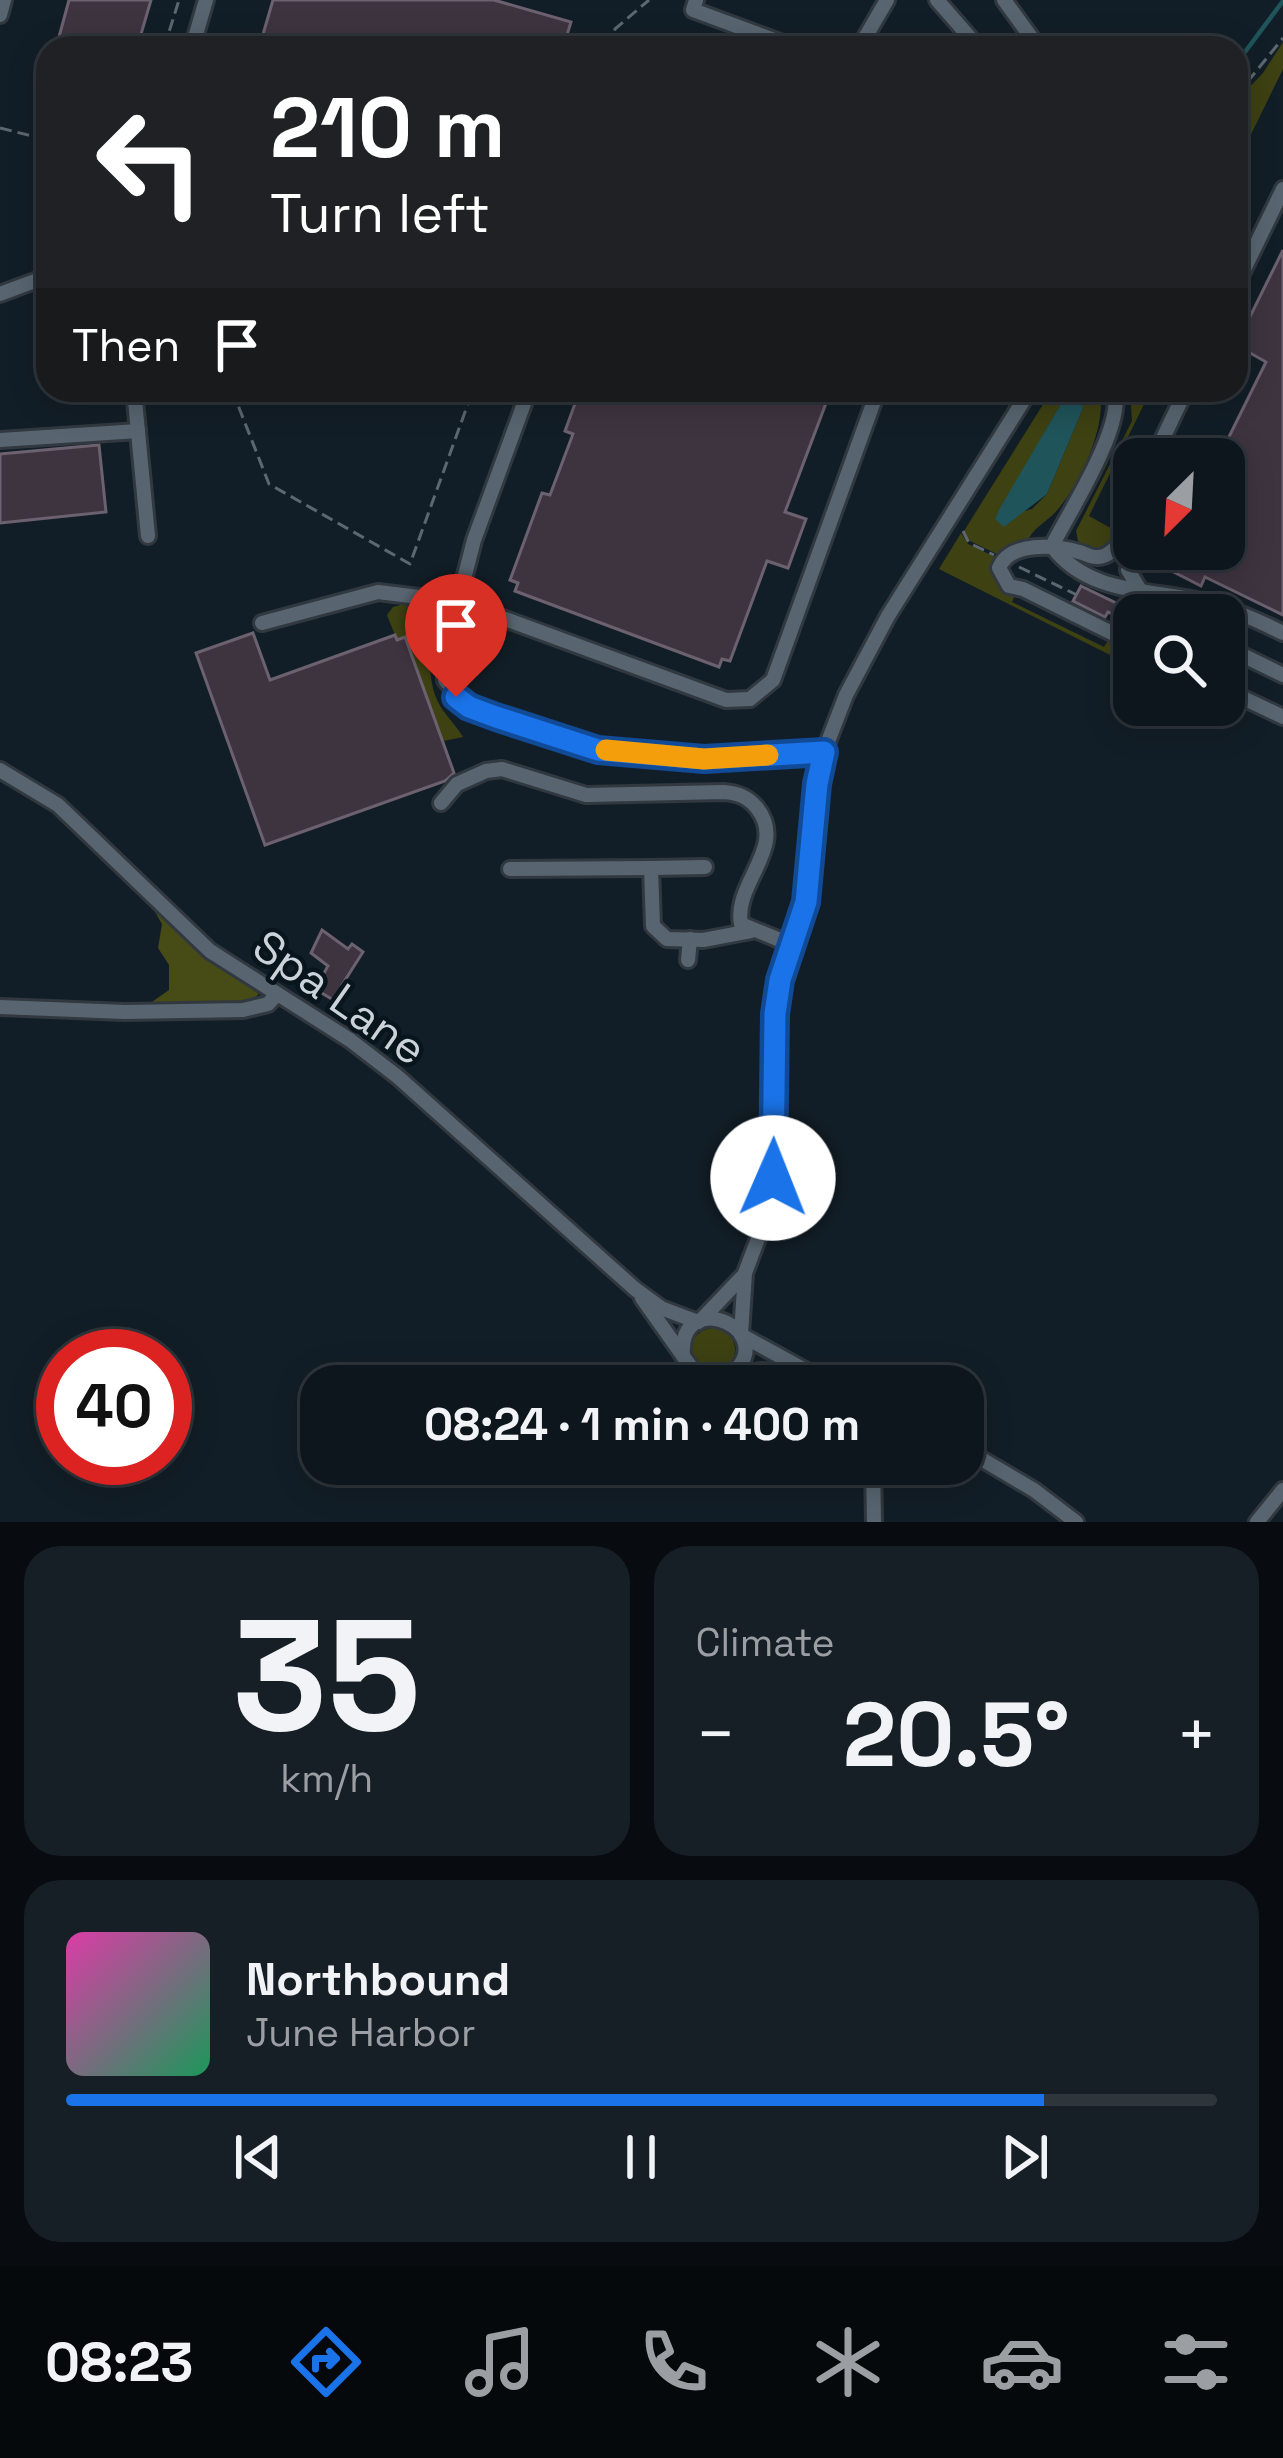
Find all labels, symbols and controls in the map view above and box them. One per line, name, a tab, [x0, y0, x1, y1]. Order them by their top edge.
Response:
text: 210 m	[270, 74, 505, 182]
icon: left	[72, 84, 228, 240]
text: Turn left	[270, 179, 490, 248]
icon: arrive	[204, 312, 270, 378]
text: Then	[72, 317, 180, 374]
north arrow	[1113, 438, 1245, 570]
map controls	[1113, 438, 1245, 726]
pin	[405, 574, 507, 697]
icon: arrive	[423, 592, 489, 658]
button: search	[1113, 594, 1245, 726]
street label: Spa Lane	[242, 917, 437, 1078]
position arrow	[710, 1115, 836, 1241]
speed limit sign: 40	[36, 1329, 192, 1485]
text: 08:24 · 1 min · 400 m	[424, 1396, 860, 1453]
text: 35	[233, 1576, 421, 1776]
text: Climate	[696, 1618, 835, 1667]
text: 20.5°	[843, 1677, 1070, 1792]
text: −	[696, 1692, 736, 1776]
text: +	[1176, 1692, 1217, 1776]
text: km/h	[280, 1754, 373, 1803]
text: Northbound	[246, 1951, 510, 2008]
text: June Harbor	[246, 2008, 476, 2057]
icon: previous	[225, 2124, 291, 2190]
icon: pause	[608, 2124, 674, 2190]
icon: next	[992, 2124, 1058, 2190]
icon: directions	[284, 2320, 368, 2404]
icon: music	[458, 2320, 542, 2404]
icon: phone	[632, 2320, 716, 2404]
icon: climate	[806, 2320, 890, 2404]
icon: car	[980, 2320, 1064, 2404]
icon: filters	[1154, 2320, 1238, 2404]
text: 08:23	[45, 2328, 193, 2397]

